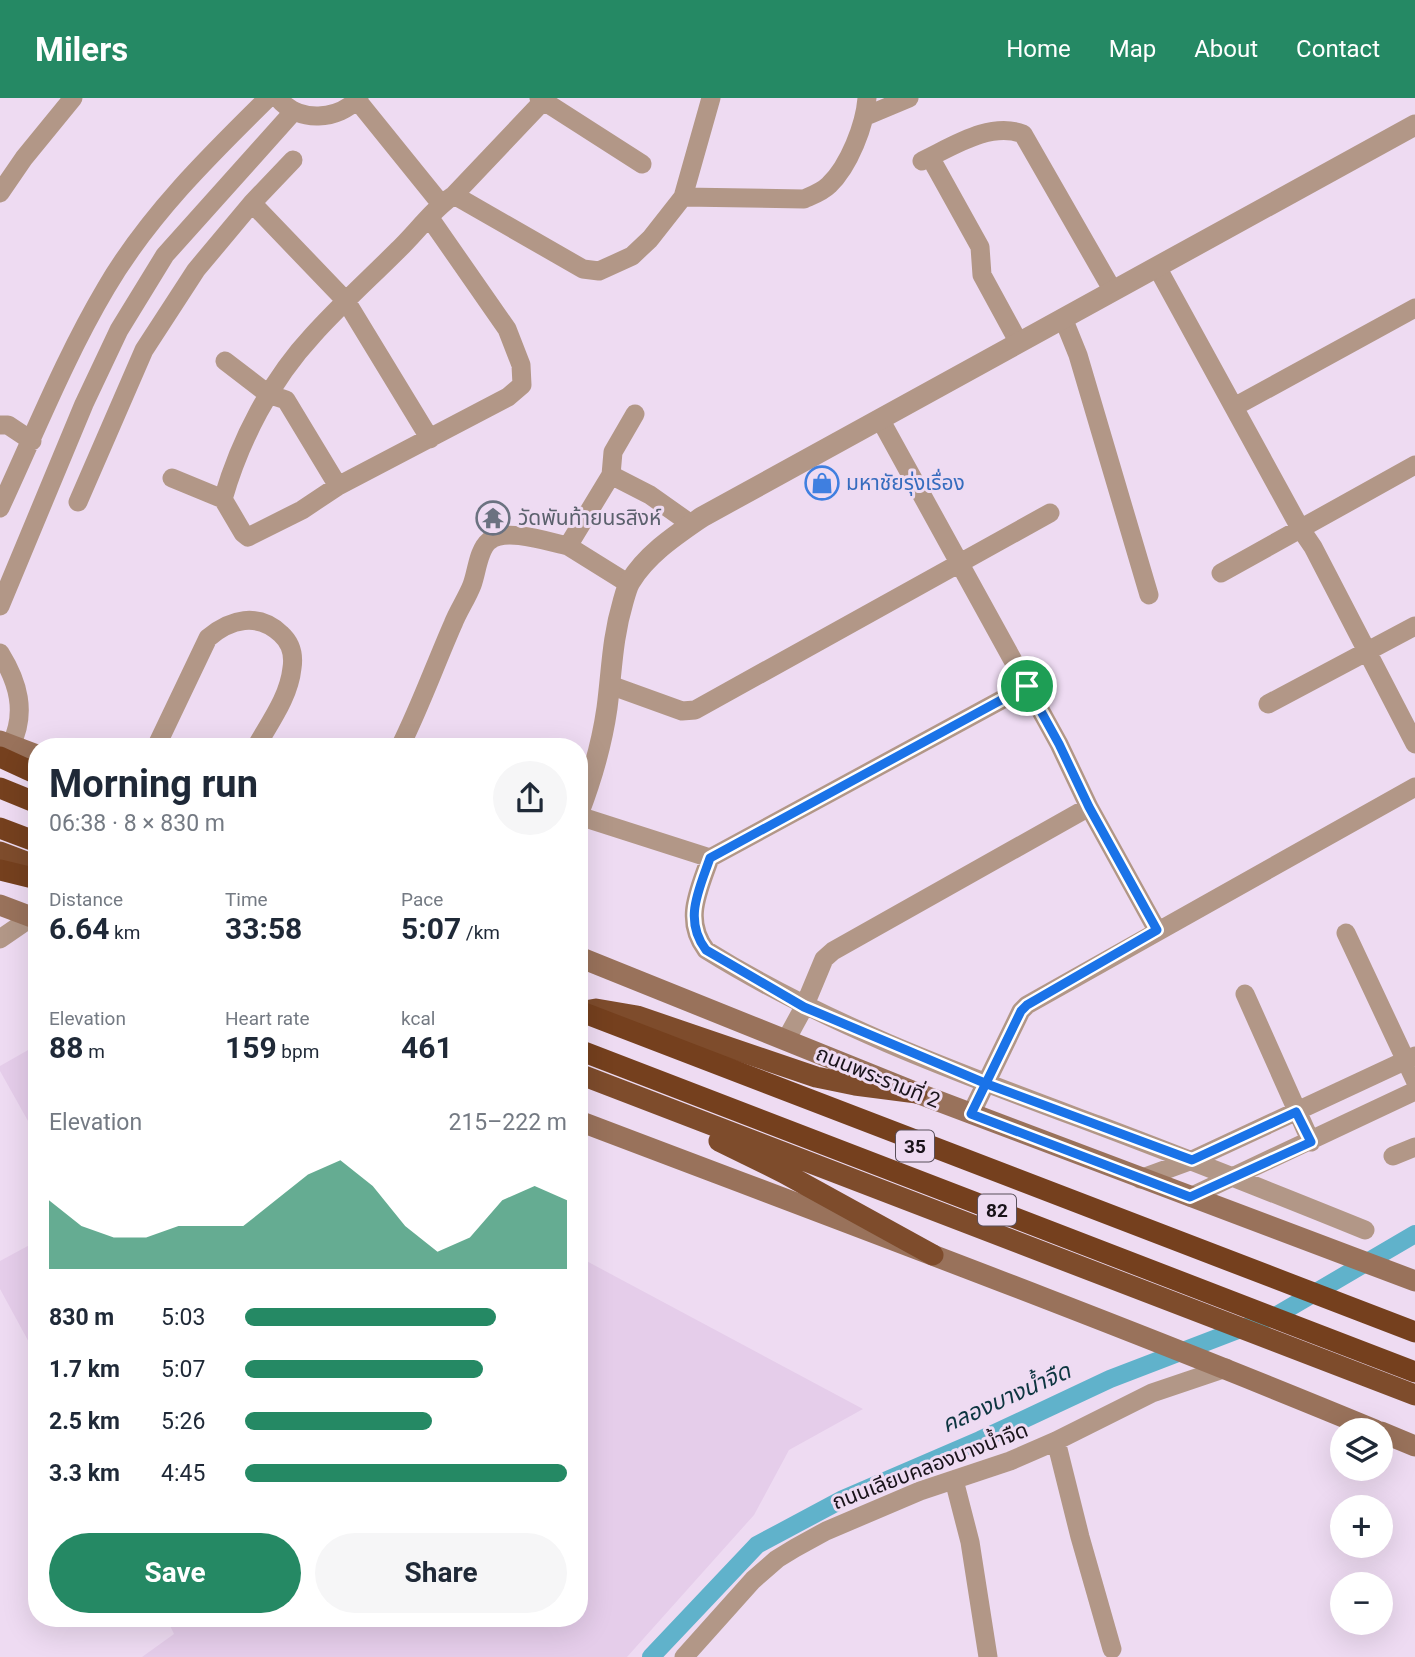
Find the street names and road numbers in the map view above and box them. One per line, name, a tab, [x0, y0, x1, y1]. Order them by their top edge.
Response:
street label: ถนนพระรามที่ 2	[812, 1038, 945, 1113]
road number: 35	[896, 1130, 934, 1162]
road number: 82	[978, 1194, 1016, 1226]
street label: ถนนเลียบคลองบางน้ำจืด	[828, 1415, 1031, 1514]

